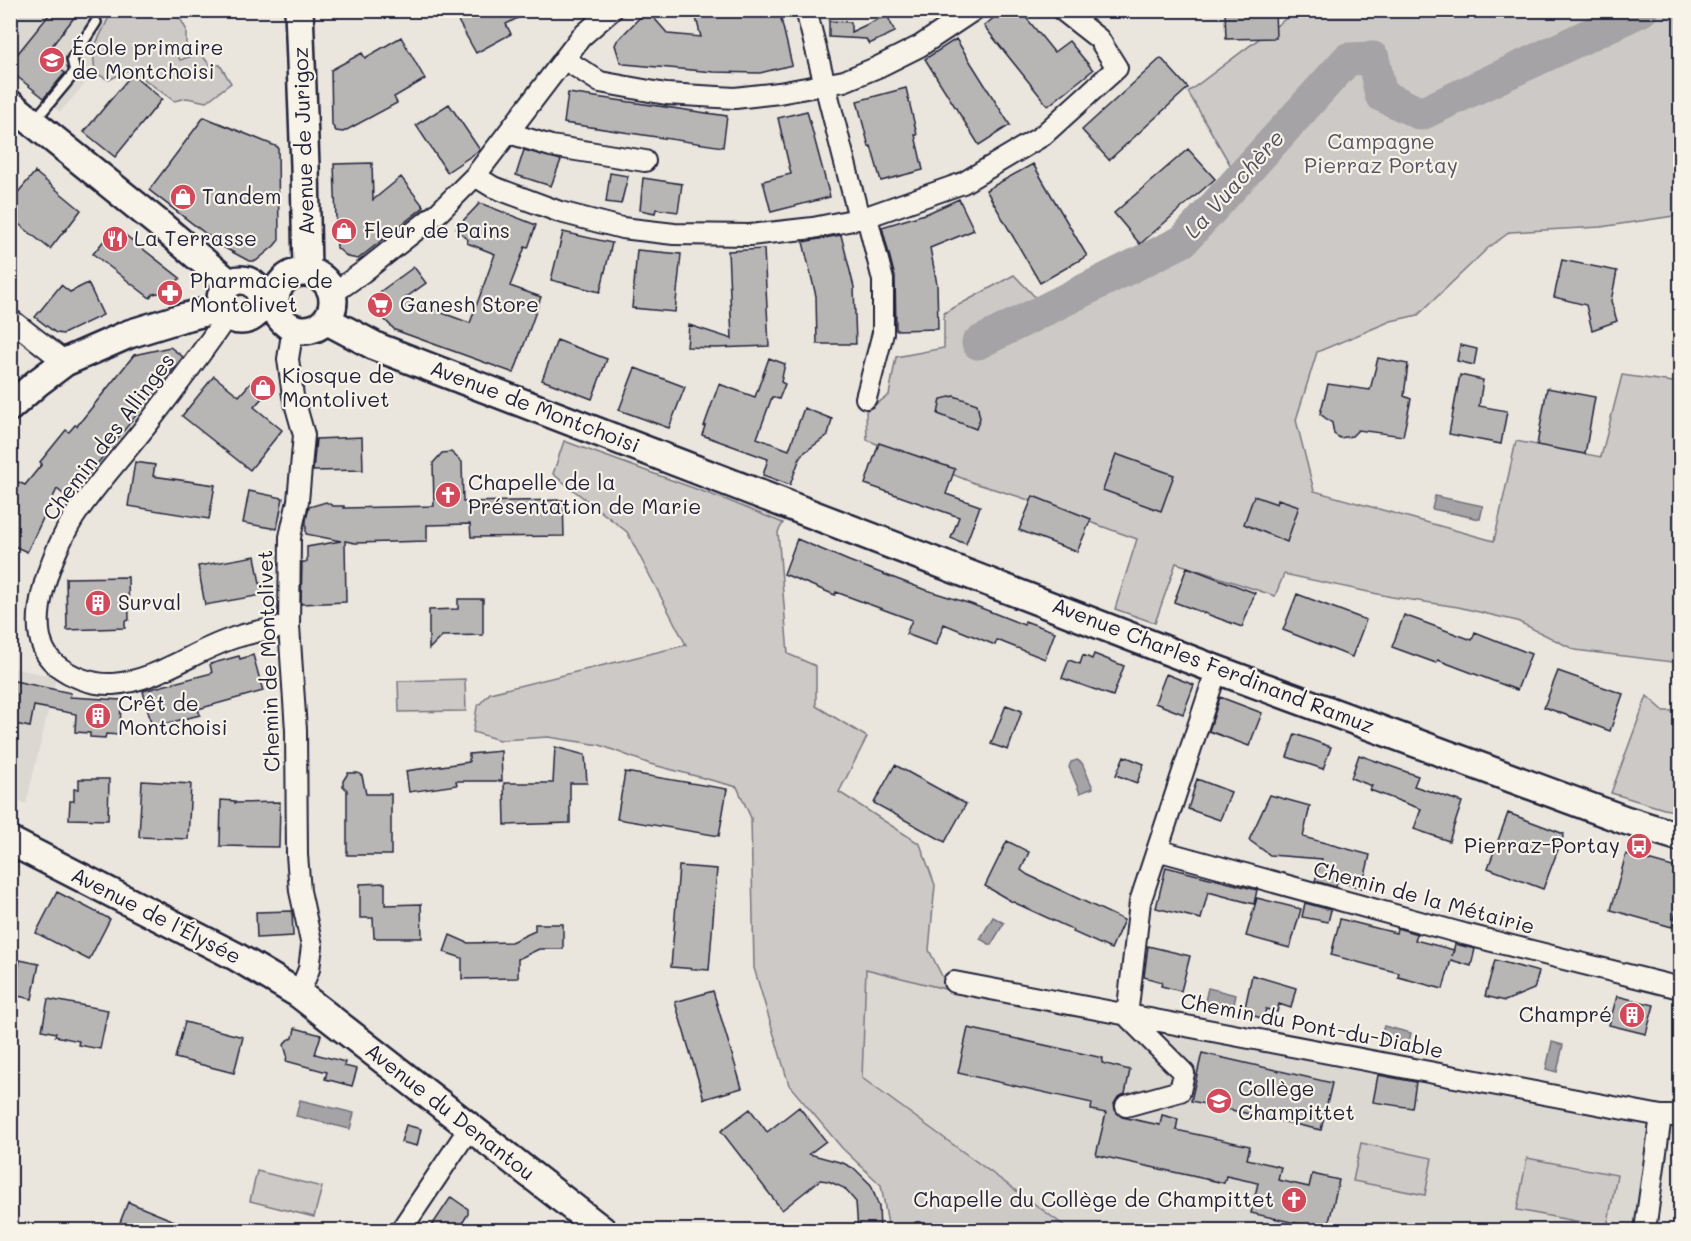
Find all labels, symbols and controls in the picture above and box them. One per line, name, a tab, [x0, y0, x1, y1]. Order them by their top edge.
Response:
place label: École primaire de Montchoisi	[72, 33, 224, 84]
school or university icon: École primaire de Montchoisi	[37, 45, 67, 75]
street label: Avenue de Jurigoz	[286, 46, 319, 236]
water label: La Vuachère	[1177, 123, 1290, 244]
park label: Campagne Pierraz Portay	[1304, 127, 1458, 178]
shop icon: Tandem	[168, 182, 198, 212]
place label: Tandem	[202, 182, 281, 209]
shop icon: Fleur de Pains	[329, 216, 359, 246]
place label: Fleur de Pains	[364, 216, 510, 243]
restaurant icon: La Terrasse	[100, 224, 130, 254]
place label: La Terrasse	[134, 224, 257, 251]
place label: Pharmacie de Montolivet	[190, 266, 333, 317]
pharmacy icon: Pharmacie de Montolivet	[155, 278, 185, 308]
supermarket icon: Ganesh Store	[365, 290, 395, 320]
place label: Ganesh Store	[400, 290, 539, 317]
street label: Chemin des Allinges	[36, 347, 180, 525]
street label: Avenue de Montchoisi	[427, 353, 644, 458]
place label: Kiosque de Montolivet	[282, 361, 395, 412]
shop icon: Kiosque de Montolivet	[248, 373, 278, 403]
place label: Chapelle de la Présentation de Marie	[468, 468, 701, 519]
church icon: Chapelle de la Présentation de Marie	[433, 480, 463, 510]
street label: Chemin de Montolivet	[250, 550, 285, 772]
building icon: Surval	[83, 588, 113, 618]
place label: Surval	[118, 588, 181, 615]
street label: Avenue Charles Ferdinand Ramuz	[1049, 591, 1378, 739]
place label: Crêt de Montchoisi	[118, 689, 228, 740]
building icon: Crêt de Montchoisi	[83, 701, 113, 731]
place label: Pierraz-Portay	[1464, 831, 1620, 858]
bus stop icon: Pierraz-Portay	[1624, 831, 1654, 861]
street label: Chemin de la Métairie	[1311, 854, 1538, 939]
street label: Avenue de l'Élysée	[67, 860, 246, 969]
street label: Chemin du Pont-du-Diable	[1179, 986, 1446, 1063]
place label: Champré	[1519, 1000, 1612, 1027]
building icon: Champré	[1617, 1000, 1647, 1030]
street label: Avenue du Denantou	[361, 1036, 541, 1185]
place label: Collège Champittet	[1238, 1074, 1355, 1125]
school or university icon: Collège Champittet	[1204, 1086, 1234, 1116]
place label: Chapelle du Collège de Champittet	[913, 1185, 1274, 1212]
church icon: Chapelle du Collège de Champittet	[1279, 1185, 1309, 1215]

